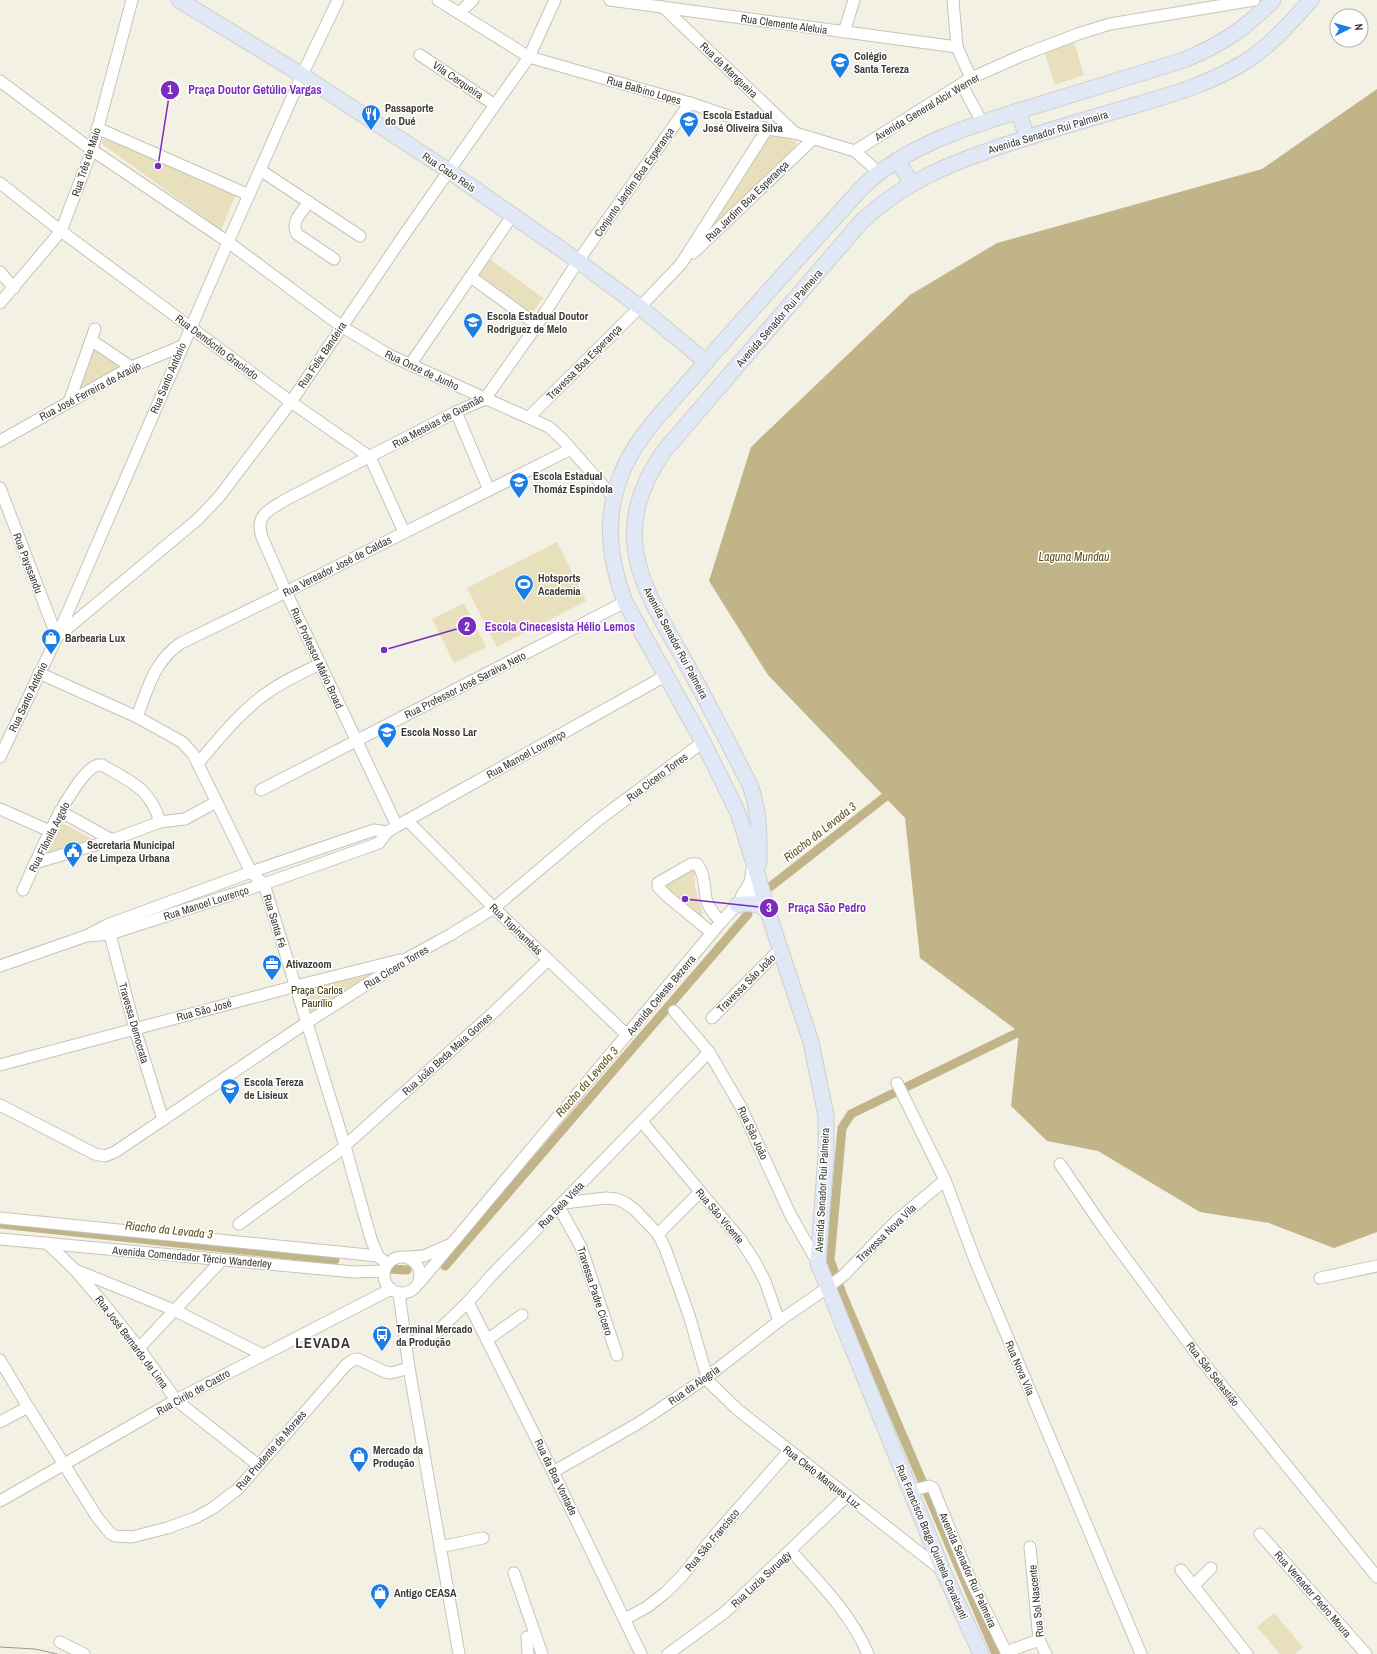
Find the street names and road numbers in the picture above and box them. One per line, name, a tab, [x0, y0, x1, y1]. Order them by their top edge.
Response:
street label: Rua Clemente Aleluia	[740, 11, 828, 37]
street label: Rua da Mangueira	[697, 39, 761, 101]
street label: Vila Cerqueira	[430, 58, 486, 102]
street label: Avenida General Alcir Werner	[871, 70, 982, 144]
street label: Rua Balbino Lopes	[605, 73, 683, 107]
street label: Avenida Senador Rui Palmeira	[985, 107, 1110, 157]
street label: Conjunto Jardim Boa Esperança	[591, 125, 677, 239]
street label: Rua Três de Maio	[68, 126, 104, 198]
street label: Rua Cabo Reis	[420, 149, 479, 195]
street label: Rua Jardim Boa Esperança	[702, 157, 792, 245]
street label: Avenida Senador Rui Palmeira	[732, 266, 825, 370]
street label: Rua Demócrito Gracindo	[173, 311, 261, 383]
street label: Rua Felix Bandeira	[295, 319, 349, 391]
street label: Travessa Boa Esperança	[543, 321, 625, 403]
street label: Rua Santo Antônio	[147, 340, 189, 416]
street label: Rua Onze de Junho	[383, 347, 461, 393]
street label: Rua José Ferreira de Araújo	[37, 358, 143, 424]
street label: Rua Messias de Gusmão	[390, 391, 486, 451]
street label: Rua Payssandu	[10, 531, 46, 595]
street label: Rua Vereador José de Caldas	[280, 532, 394, 600]
street label: Avenida Senador Rui Palmeira	[640, 584, 711, 701]
street label: Rua Professor Mário Broad	[287, 605, 347, 711]
street label: Rua Professor José Saraiva Neto	[402, 648, 528, 722]
street label: Rua Santo Antônio	[6, 660, 50, 734]
street label: Rua Manoel Lourenço	[484, 726, 568, 782]
street label: Rua Cícero Torres	[624, 749, 691, 805]
street label: Rua Filonila Argolo	[25, 800, 73, 874]
street label: Rua Manoel Lourenço	[162, 883, 250, 923]
street label: Rua Santa Fé	[260, 893, 290, 949]
street label: Rua Tupinambás	[487, 900, 546, 958]
street label: Rua Cícero Torres	[361, 942, 431, 992]
street label: Travessa São João	[714, 951, 778, 1015]
street label: Avenida Celeste Bezerra	[623, 952, 699, 1039]
street label: Travessa Democrata	[116, 981, 152, 1065]
street label: Rua São José	[175, 996, 233, 1024]
street label: Rua João Beda Maia Gomes	[399, 1010, 495, 1098]
street label: Rua São João	[735, 1104, 771, 1162]
street label: Avenida Senador Rui Palmeira	[812, 1127, 832, 1254]
street label: Rua Bela Vista	[535, 1179, 587, 1231]
street label: Rua São Vicente	[693, 1185, 747, 1247]
street label: Travessa Nova Vila	[853, 1201, 919, 1265]
street label: Avenida Comendador Tércio Wanderley	[111, 1243, 273, 1271]
street label: Travessa Padre Cícero	[574, 1245, 616, 1337]
street label: Rua José Bernardo de Lima	[92, 1293, 172, 1391]
street label: Rua Nova Vila	[1002, 1339, 1038, 1397]
street label: Rua São Sebastião	[1183, 1339, 1243, 1409]
street label: Rua da Alegria	[666, 1362, 722, 1408]
street label: Rua Cirilo de Castro	[154, 1366, 232, 1418]
street label: Rua Prudente de Moraes	[233, 1407, 310, 1493]
street label: Rua da Boa Vontade	[531, 1437, 581, 1517]
street label: Rua Cleto Marques Luz	[780, 1442, 864, 1512]
street label: Rua Francisco Braga Quintela Cavalcanti	[893, 1462, 971, 1622]
street label: Rua São Francisco	[682, 1506, 742, 1574]
street label: Avenida Senador Rui Palmeira	[936, 1509, 1000, 1630]
street label: Rua Luzia Suruagy	[728, 1547, 794, 1610]
street label: Rua Vereador Pedro Moura	[1272, 1548, 1354, 1640]
street label: Rua Sol Nascente	[1025, 1564, 1047, 1638]

